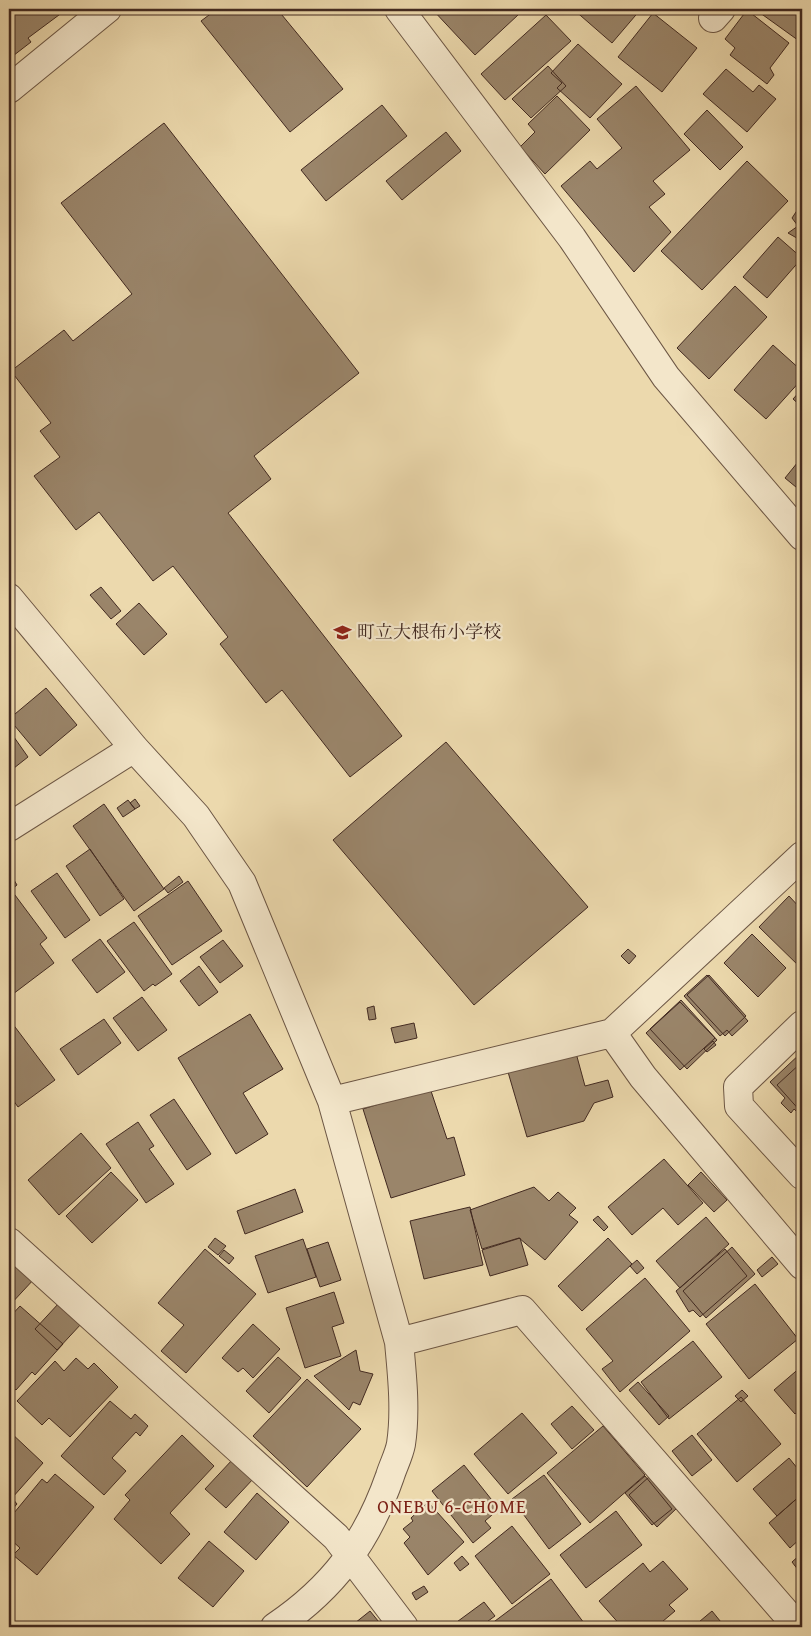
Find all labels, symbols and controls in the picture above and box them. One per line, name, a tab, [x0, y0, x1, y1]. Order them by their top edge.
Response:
place label: 町立大根布小学校	[357, 618, 501, 645]
school or university icon: 町立大根布小学校	[333, 622, 353, 642]
district label: ONEBU 6-CHOME	[377, 1492, 527, 1520]

